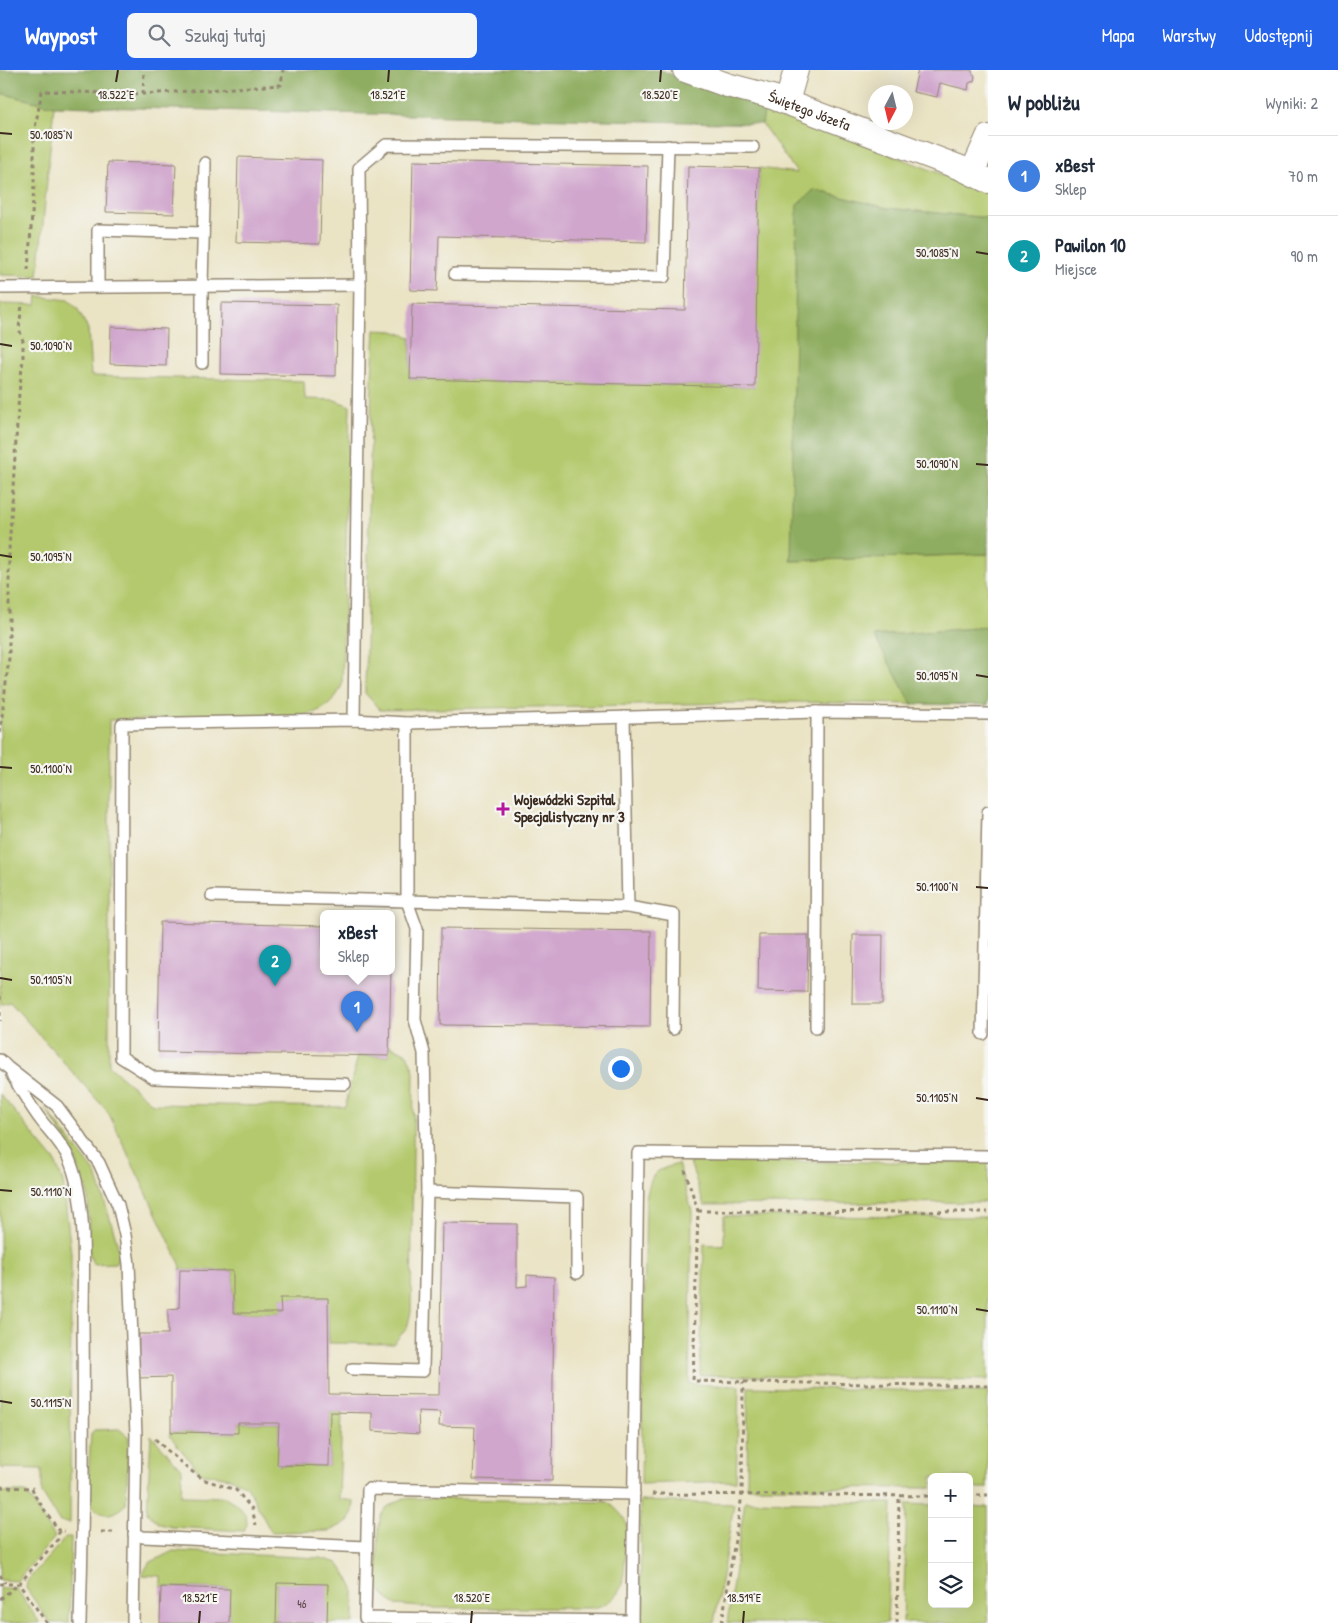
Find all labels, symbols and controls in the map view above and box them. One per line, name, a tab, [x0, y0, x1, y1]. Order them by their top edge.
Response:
search box	[127, 13, 477, 58]
text: Waypost	[25, 19, 97, 51]
icon: search	[145, 21, 173, 49]
text: Szukaj tutaj	[185, 22, 266, 48]
text: Mapa	[1102, 23, 1134, 48]
text: Warstwy	[1162, 23, 1216, 48]
text: Udostępnij	[1244, 23, 1313, 48]
north arrow	[868, 85, 913, 130]
text: 18.522°E	[98, 86, 135, 103]
text: 18.521°E	[370, 86, 406, 103]
text: 18.520°E	[642, 86, 679, 103]
street label: Świętego Józefa	[766, 86, 853, 136]
text: W pobliżu	[1008, 88, 1080, 117]
text: Wyniki: 2	[1265, 92, 1318, 114]
text: 50.1085°N	[30, 126, 72, 143]
text: xBest	[1055, 152, 1095, 178]
text: 1	[1021, 165, 1027, 187]
text: 70 m	[1288, 165, 1318, 187]
text: Sklep	[1055, 178, 1086, 200]
text: Pawilon 10	[1055, 232, 1126, 258]
text: 50.1085°N	[916, 244, 958, 261]
text: 2	[1020, 245, 1028, 267]
text: 90 m	[1290, 245, 1318, 267]
text: Miejsce	[1055, 258, 1097, 280]
text: 50.1090°N	[30, 337, 72, 354]
text: 50.1090°N	[916, 455, 958, 472]
text: 50.1095°N	[30, 548, 72, 565]
text: 50.1095°N	[916, 667, 958, 684]
text: 50.1100°N	[30, 760, 72, 777]
place label: Wojewódzki Szpital Specjalistyczny nr 3	[514, 789, 625, 828]
marker: Wojewódzki Szpital Specjalistyczny nr 3	[496, 802, 510, 816]
text: 50.1100°N	[916, 878, 958, 895]
popup	[320, 910, 395, 975]
text: xBest	[338, 919, 377, 945]
pin: 2	[259, 945, 291, 986]
text: Sklep	[338, 945, 369, 967]
text: 50.1105°N	[30, 971, 72, 988]
pin: 1	[341, 991, 373, 1032]
your location	[608, 1056, 634, 1082]
text: 50.1105°N	[916, 1089, 958, 1106]
text: 50.1110°N	[31, 1183, 71, 1200]
text: 50.1110°N	[917, 1301, 957, 1318]
text: 50.1115°N	[31, 1394, 71, 1411]
map controls	[928, 1473, 973, 1608]
button: +	[928, 1473, 973, 1518]
button: −	[928, 1518, 973, 1563]
button: layers	[928, 1563, 973, 1608]
text: 18.521°E	[182, 1589, 218, 1606]
text: 18.520°E	[454, 1589, 491, 1606]
text: 18.519°E	[727, 1589, 762, 1606]
house number: 46	[297, 1595, 307, 1612]

